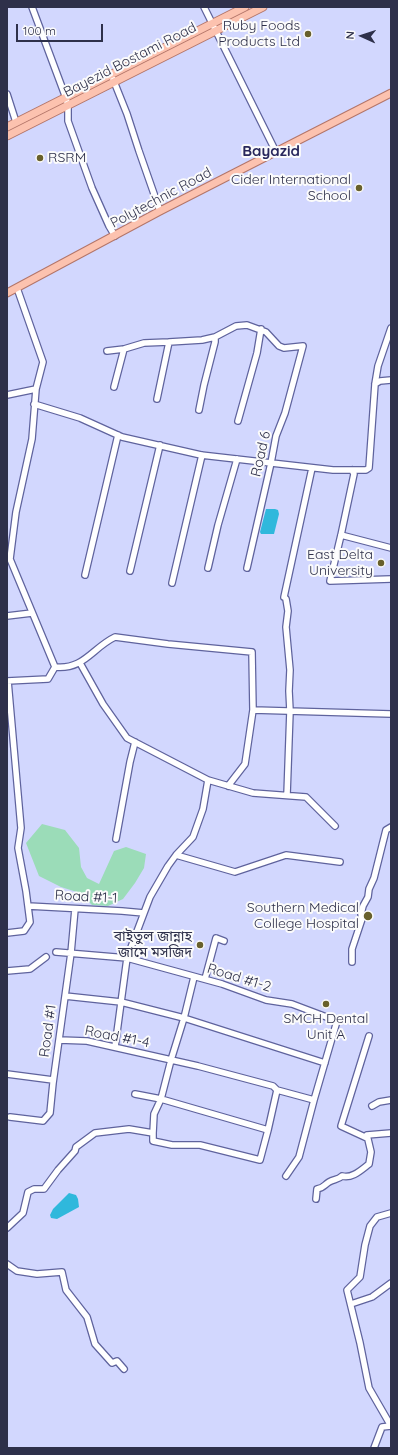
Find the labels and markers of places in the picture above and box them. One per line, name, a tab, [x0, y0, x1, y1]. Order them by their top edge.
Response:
place label: Ruby Foods Products Ltd	[218, 18, 300, 50]
marker: Ruby Foods Products Ltd	[303, 29, 313, 39]
place label: RSRM	[48, 150, 86, 166]
marker: RSRM	[35, 153, 45, 163]
place label: Cider International School	[231, 172, 351, 204]
marker: Cider International School	[354, 183, 364, 193]
place label: East Delta University	[307, 547, 373, 580]
marker: East Delta University	[376, 558, 386, 568]
place label: Southern Medical College Hospital	[247, 900, 359, 932]
marker: Southern Medical College Hospital	[362, 910, 374, 922]
place label: বাইতুল জান্নাহ জামে মসজিদ	[114, 929, 192, 962]
marker: বাইতুল জান্নাহ জামে মসজিদ	[195, 940, 205, 950]
marker: SMCH Dental Unit A	[321, 999, 331, 1009]
place label: SMCH Dental Unit A	[283, 1011, 369, 1044]

